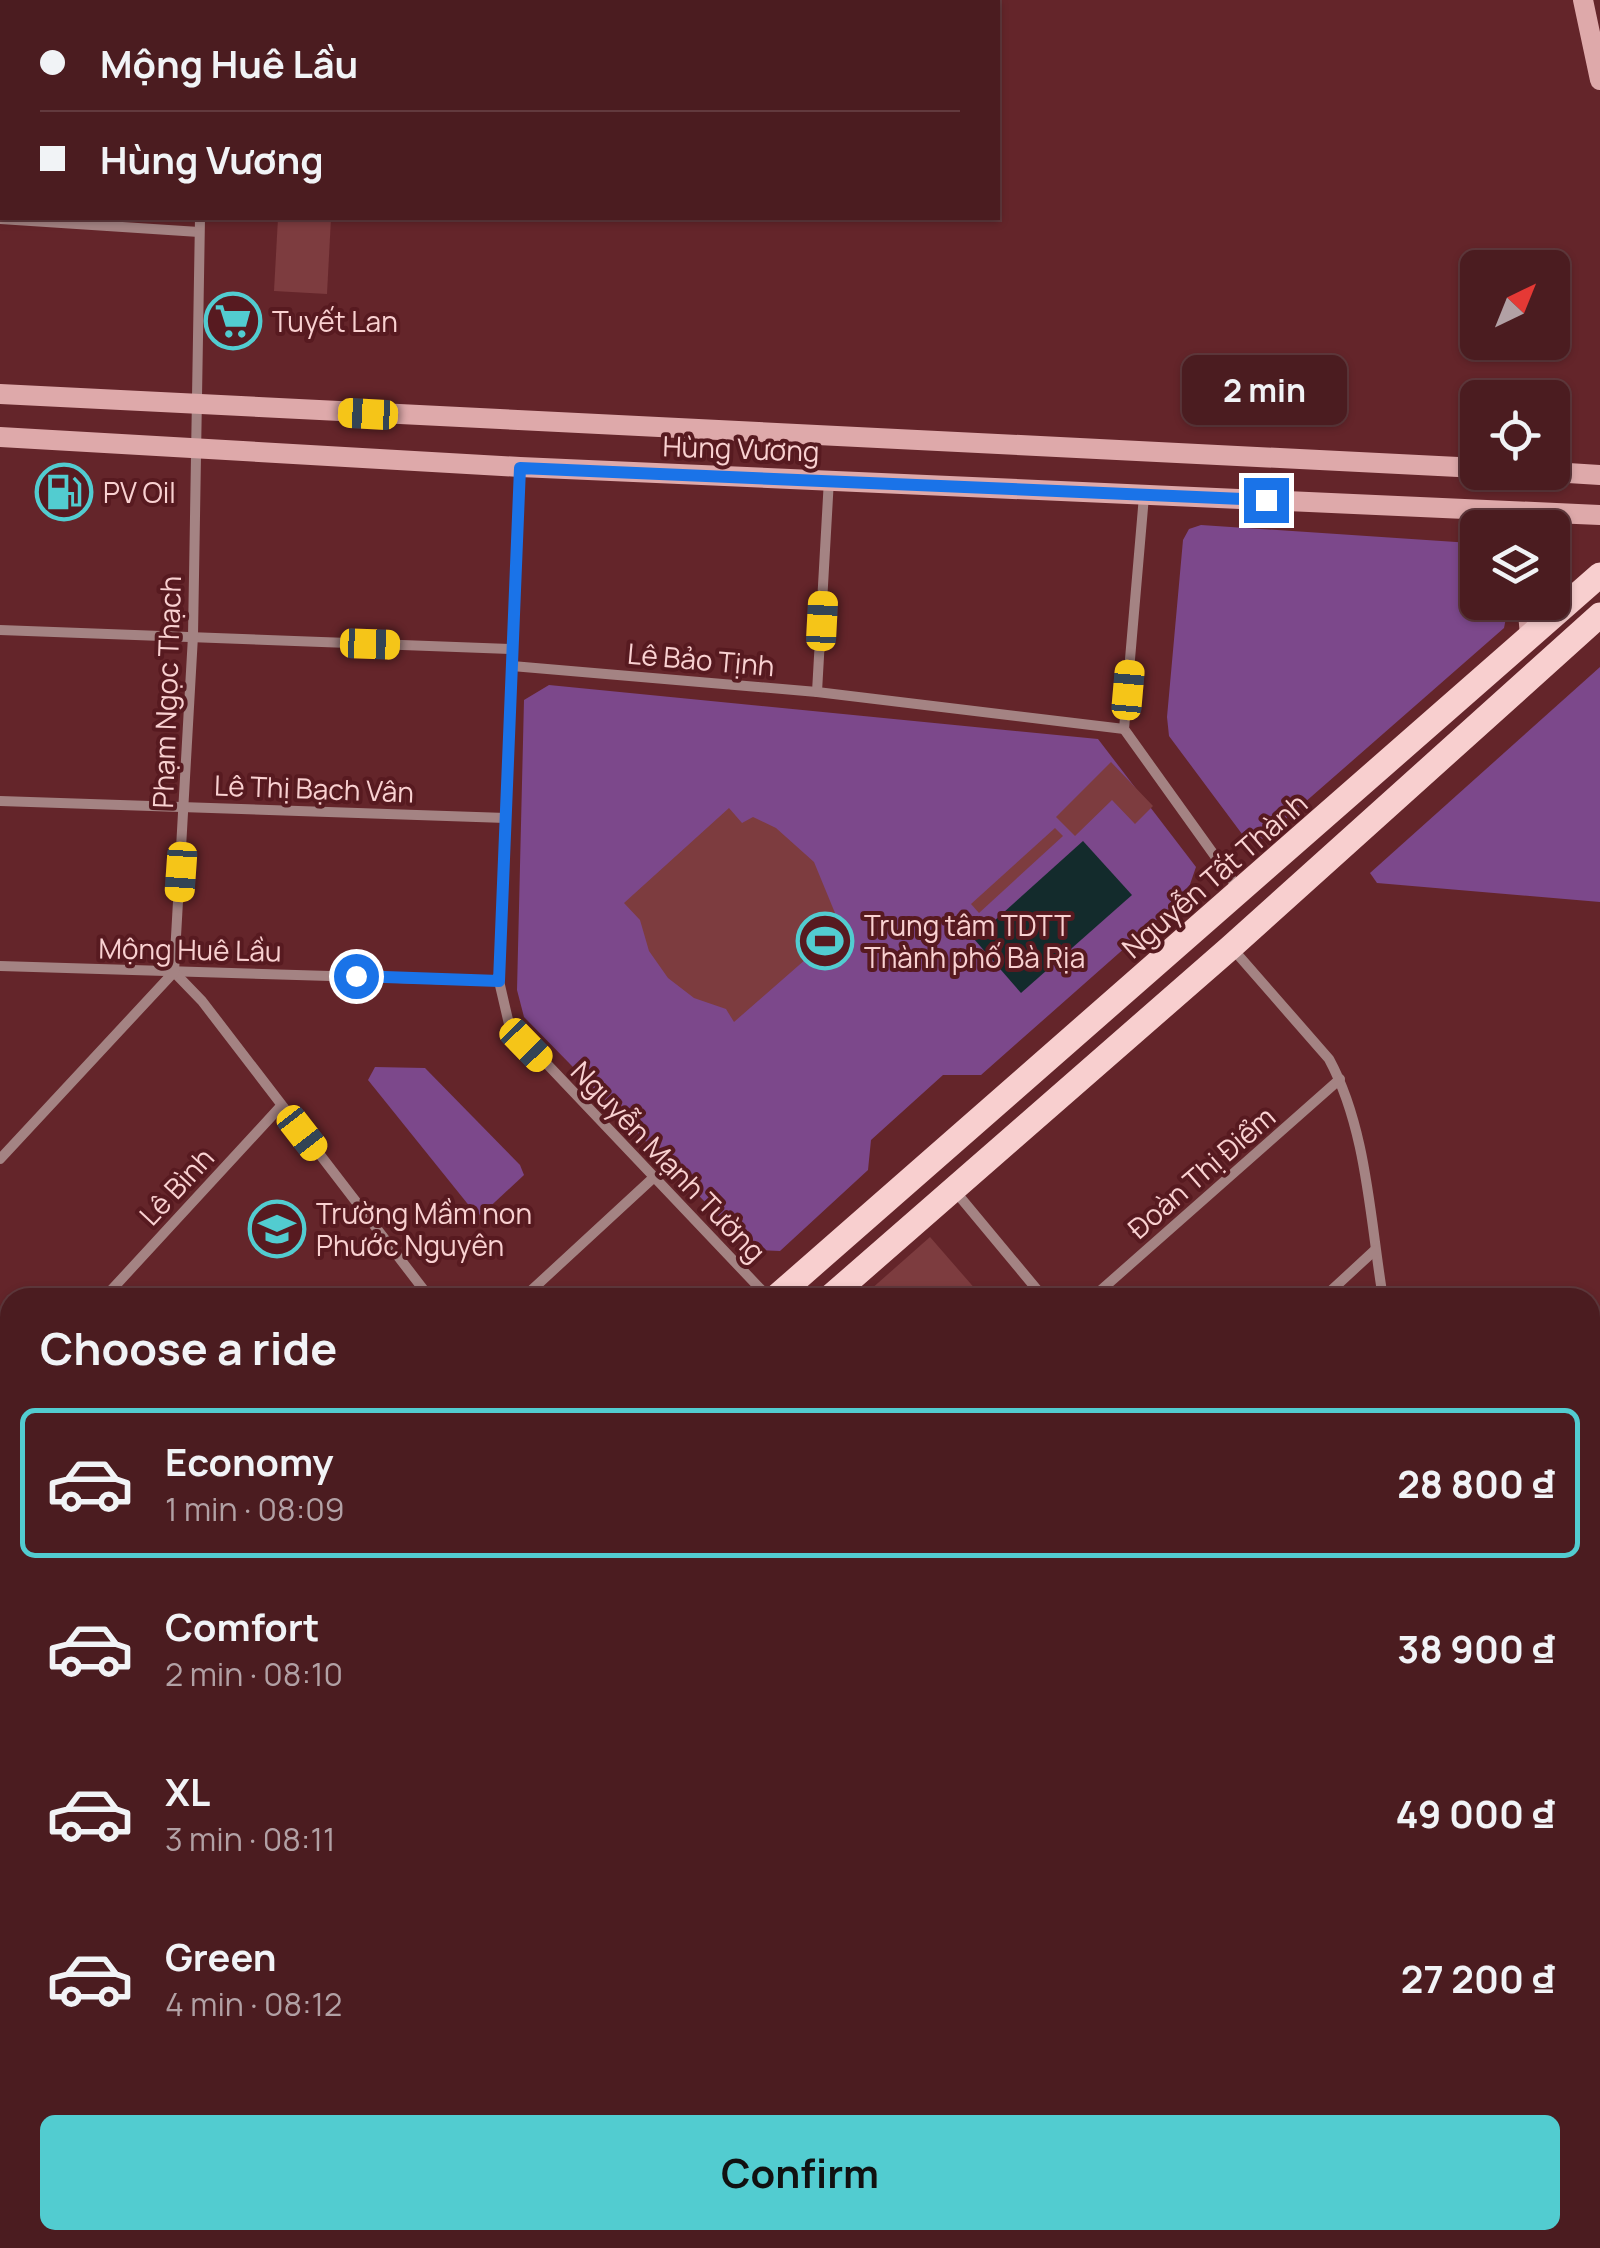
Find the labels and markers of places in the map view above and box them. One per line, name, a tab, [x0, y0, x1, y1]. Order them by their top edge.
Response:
supermarket icon: Tuyết Lan	[203, 291, 263, 351]
place label: Tuyết Lan	[272, 302, 398, 340]
fuel station icon: PV Oil	[34, 462, 94, 522]
place label: PV Oil	[103, 473, 176, 511]
place label: Trung tâm TDTT Thành phố Bà Rịa	[864, 906, 1085, 976]
sports icon: Trung tâm TDTT Thành phố Bà Rịa	[795, 911, 855, 971]
place label: Trường Mầm non Phước Nguyên	[316, 1194, 532, 1264]
school or university icon: Trường Mầm non Phước Nguyên	[247, 1199, 307, 1259]

